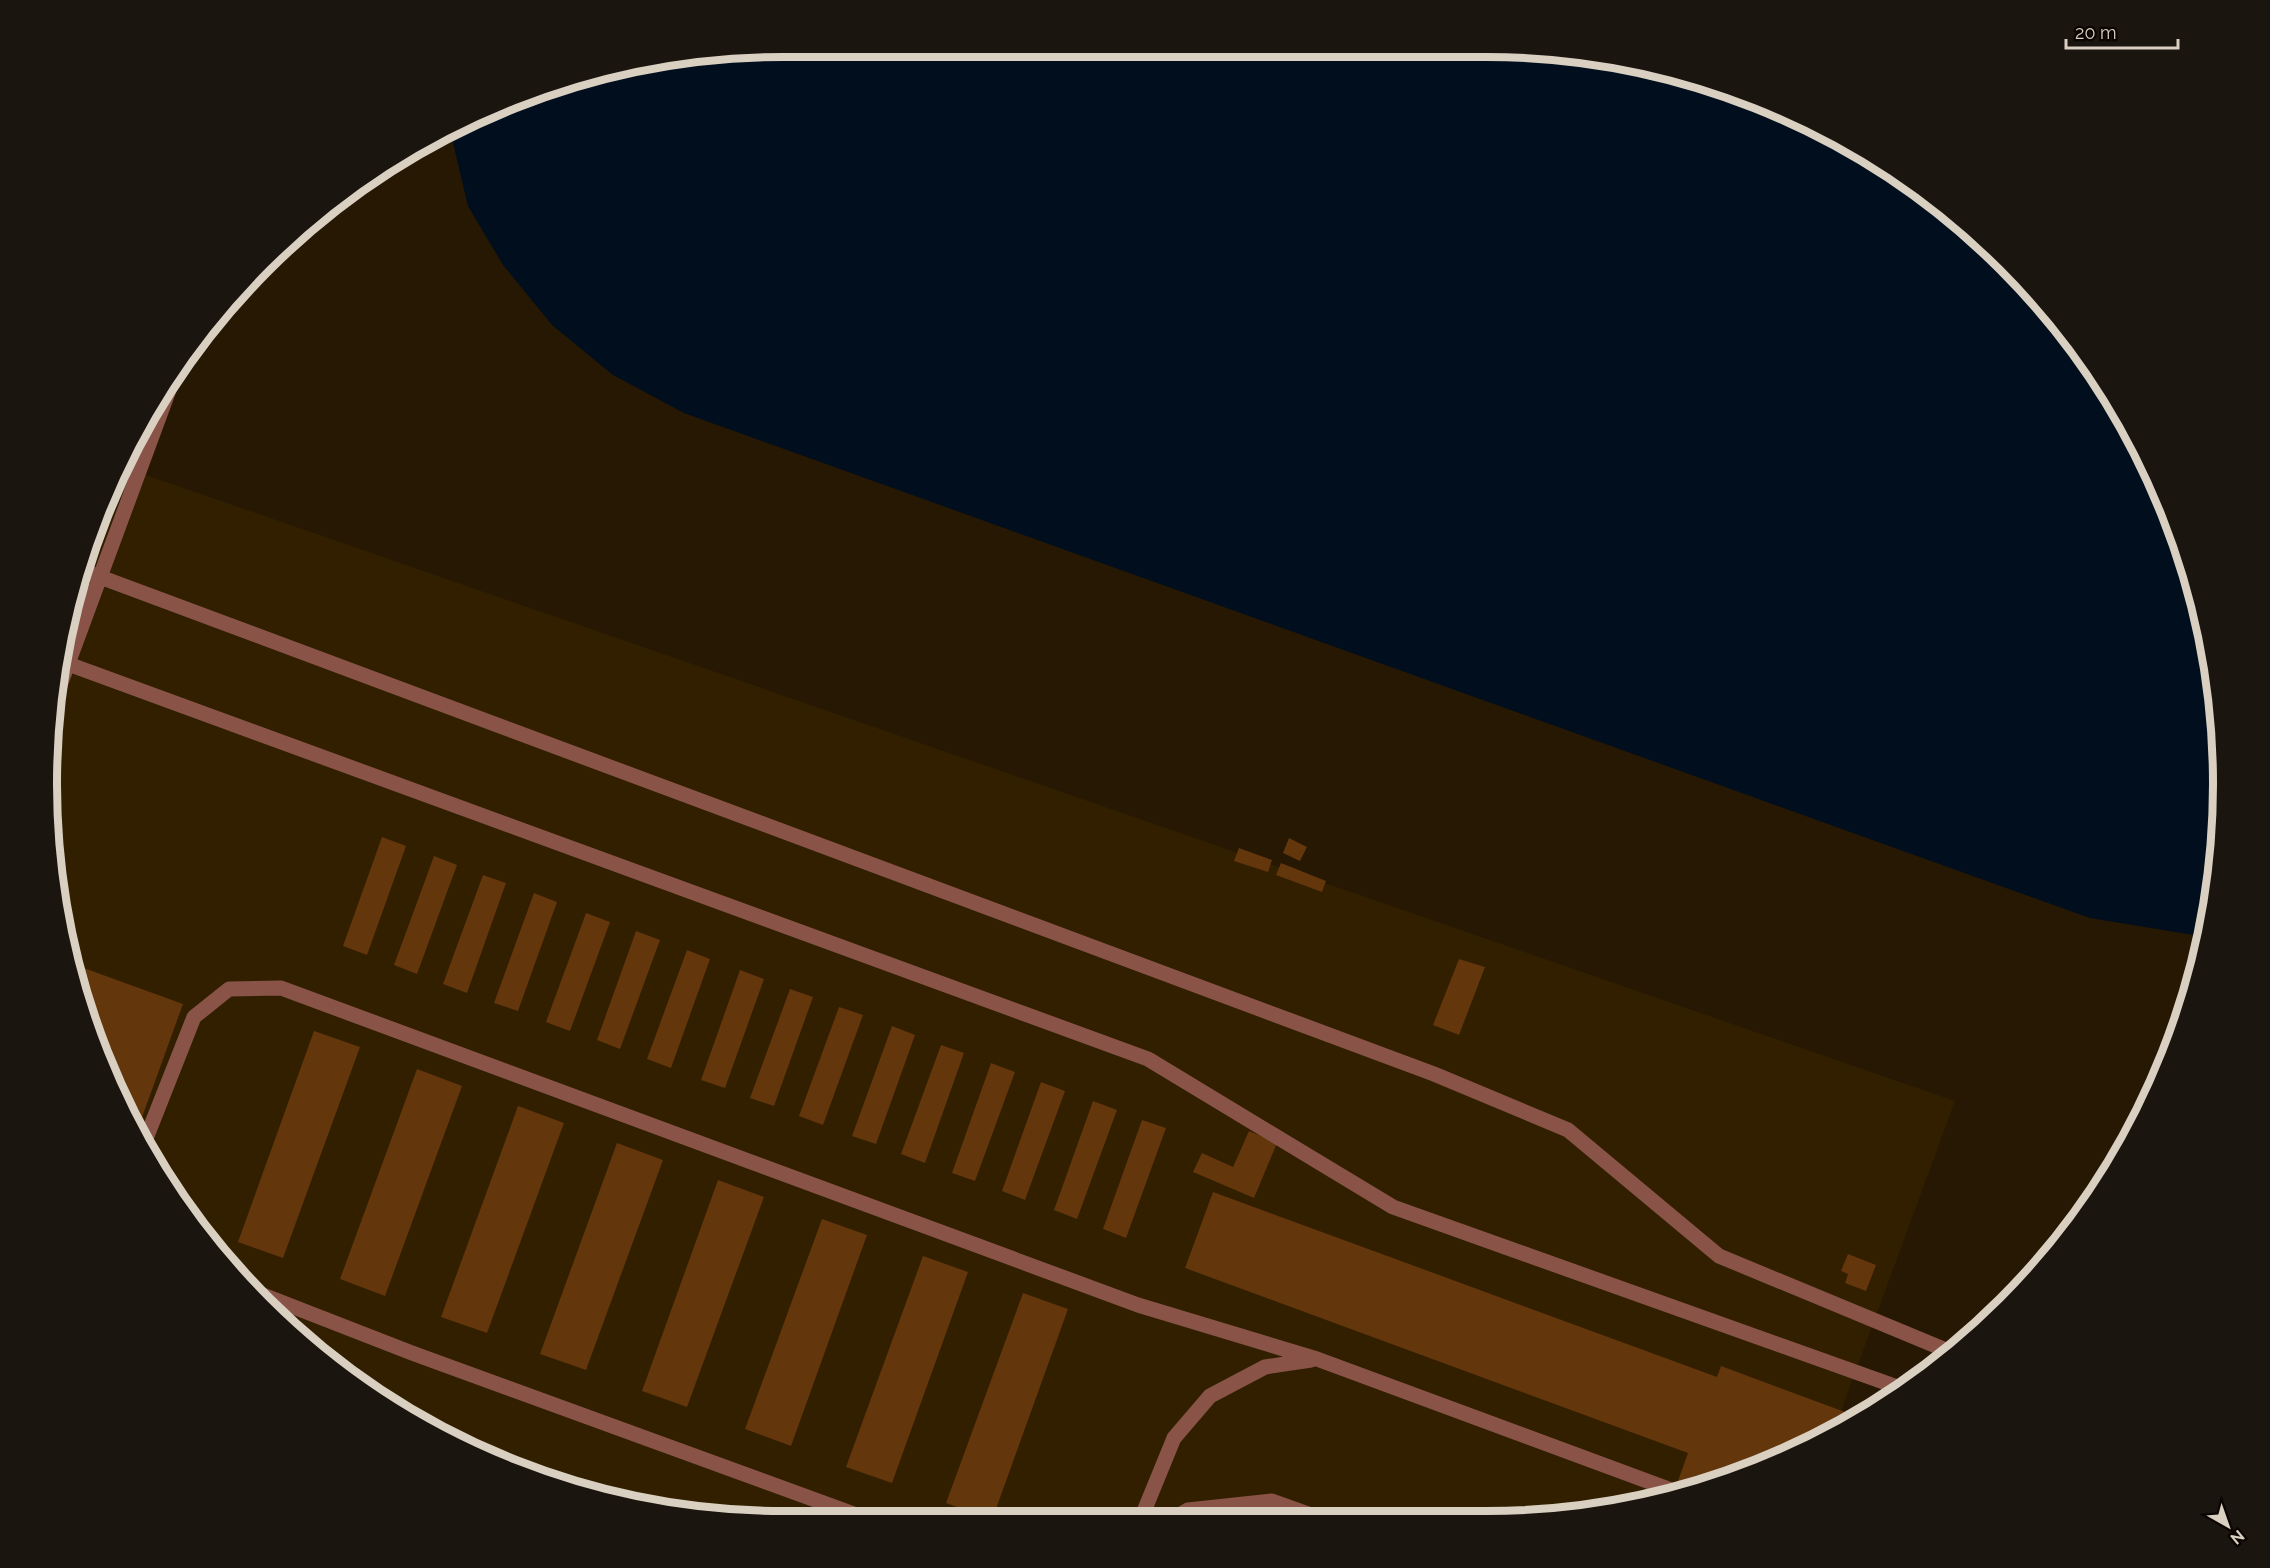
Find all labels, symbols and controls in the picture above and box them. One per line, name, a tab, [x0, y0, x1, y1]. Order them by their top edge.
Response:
scale bar	[2066, 12, 2178, 50]
text: 20 m	[2075, 22, 2117, 43]
north arrow	[2198, 1496, 2258, 1556]
text: N	[2227, 1526, 2248, 1548]

